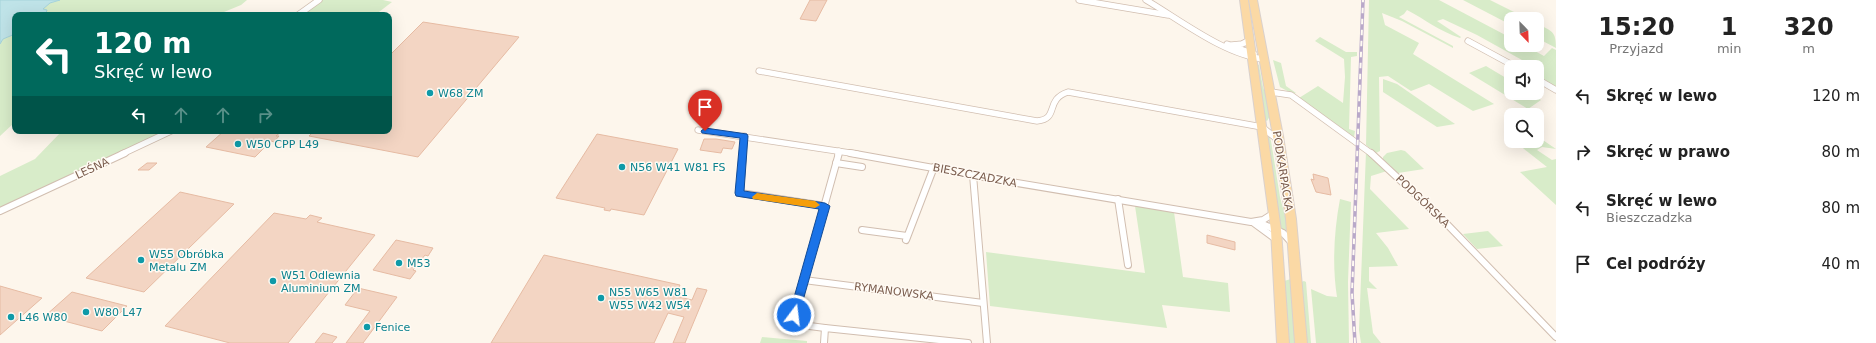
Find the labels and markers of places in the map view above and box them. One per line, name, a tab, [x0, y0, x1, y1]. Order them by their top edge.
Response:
place label: W68 ZM	[438, 87, 483, 100]
marker: W68 ZM	[425, 88, 435, 98]
pin	[688, 90, 722, 131]
place label: W50 CPP L49	[246, 138, 319, 151]
marker: W50 CPP L49	[233, 139, 243, 149]
place label: N56 W41 W81 FS	[630, 161, 726, 174]
marker: N56 W41 W81 FS	[617, 162, 627, 172]
place label: W55 Obróbka Metalu ZM	[149, 248, 224, 274]
marker: W55 Obróbka Metalu ZM	[136, 255, 146, 265]
place label: M53	[407, 257, 431, 270]
marker: M53	[394, 258, 404, 268]
place label: W51 Odlewnia Aluminium ZM	[281, 269, 361, 295]
marker: W51 Odlewnia Aluminium ZM	[268, 276, 278, 286]
place label: N55 W65 W81 W55 W42 W54	[609, 286, 691, 312]
marker: N55 W65 W81 W55 W42 W54	[596, 293, 606, 303]
place label: W80 L47	[94, 306, 143, 319]
marker: W80 L47	[81, 307, 91, 317]
place label: L46 W80	[19, 311, 68, 324]
marker: L46 W80	[6, 312, 16, 322]
place label: Fenice	[375, 321, 411, 334]
marker: Fenice	[362, 322, 372, 332]

